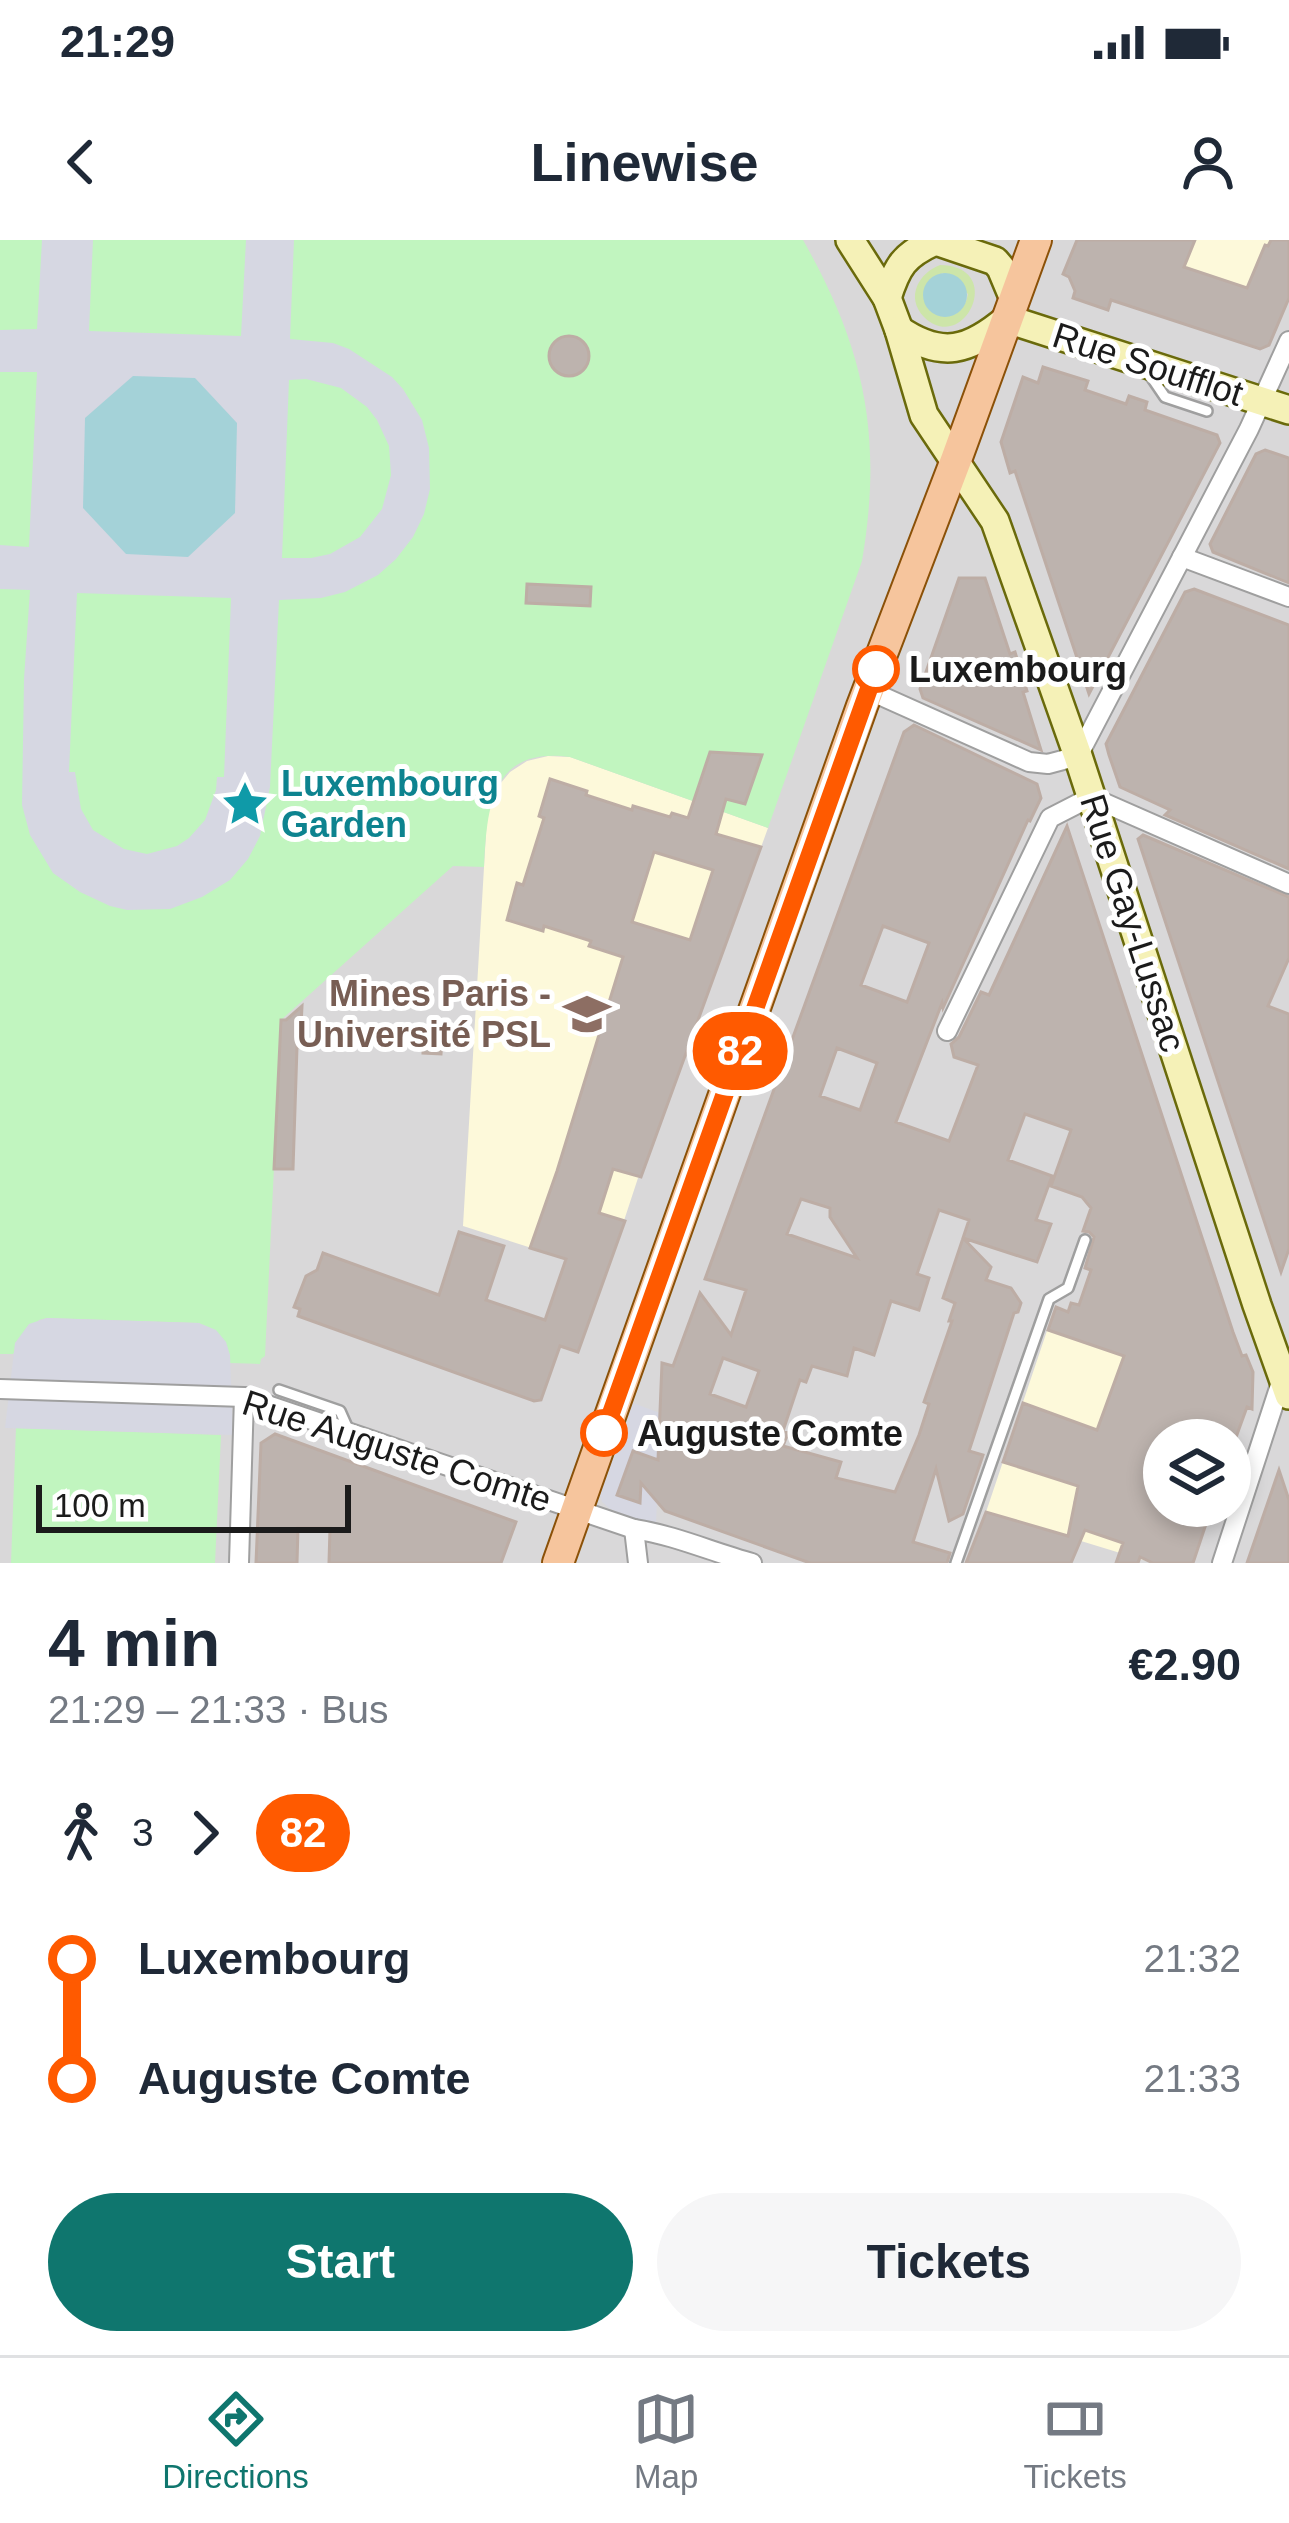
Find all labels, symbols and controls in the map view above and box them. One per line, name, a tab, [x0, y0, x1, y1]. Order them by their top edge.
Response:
text: 21:29	[60, 16, 175, 67]
icon: back	[48, 129, 114, 195]
icon: person	[1175, 129, 1241, 195]
text: Linewise	[530, 132, 759, 192]
street label: Rue Soufflot	[1048, 314, 1248, 414]
marker: Luxembourg	[854, 647, 898, 691]
place label: Luxembourg	[909, 649, 1127, 690]
place label: Luxembourg Garden	[281, 763, 499, 845]
place icon: Luxembourg Garden	[220, 779, 270, 829]
street label: Rue Gay-Lussac	[1072, 789, 1194, 1057]
place label: Mines Paris - Université PSL	[297, 973, 551, 1055]
school or university icon: Mines Paris - Université PSL	[562, 989, 612, 1039]
line badge: 82	[686, 1012, 794, 1090]
text: 82	[717, 1027, 763, 1074]
street label: Rue Auguste Comte	[237, 1382, 557, 1520]
marker: Auguste Comte	[582, 1411, 626, 1455]
place label: Auguste Comte	[637, 1413, 903, 1454]
map controls	[1143, 1419, 1251, 1527]
button: layers	[1143, 1419, 1251, 1527]
scale bar	[36, 1479, 351, 1532]
text: 100 m	[54, 1487, 146, 1524]
text: 4 min	[48, 1606, 220, 1680]
text: €2.90	[1128, 1639, 1241, 1690]
text: 21:29 – 21:33 · Bus	[48, 1688, 388, 1731]
icon: walk	[48, 1800, 114, 1866]
icon: forward	[172, 1800, 238, 1866]
text: 82	[280, 1809, 326, 1856]
text: 3	[132, 1811, 154, 1854]
text: Luxembourg	[138, 1933, 411, 1984]
text: 21:32	[1143, 1937, 1241, 1980]
text: Auguste Comte	[138, 2053, 471, 2104]
text: 21:33	[1143, 2057, 1241, 2100]
button: Start	[48, 2193, 633, 2331]
button: Tickets	[657, 2193, 1241, 2331]
tab: Directions	[162, 2386, 309, 2496]
tab: Map	[633, 2386, 699, 2496]
tab: Tickets	[1024, 2386, 1127, 2496]

